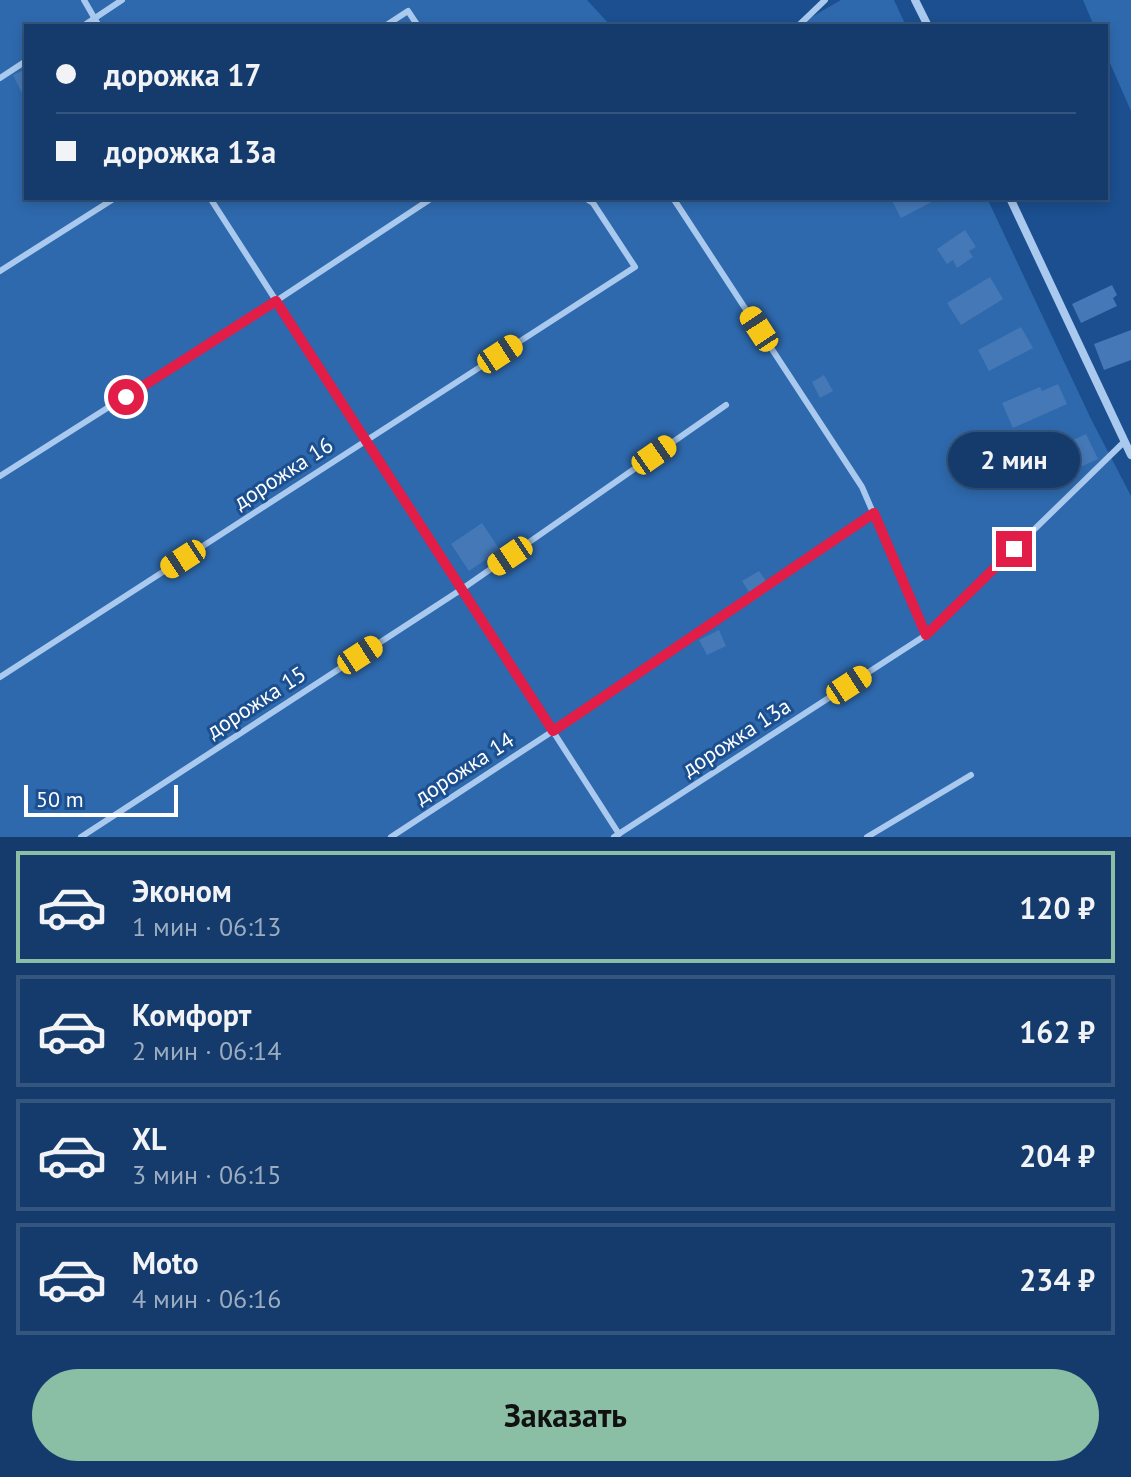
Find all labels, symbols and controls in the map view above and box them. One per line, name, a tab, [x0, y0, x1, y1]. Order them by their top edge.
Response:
text: дорожка 17	[104, 55, 261, 94]
text: дорожка 13а	[104, 132, 276, 171]
car	[736, 302, 782, 356]
car	[473, 331, 527, 377]
route start	[108, 379, 144, 415]
street label: дорожка 16	[228, 430, 338, 516]
car	[627, 431, 681, 479]
callout: 2 мин	[948, 433, 1080, 489]
text: 2 мин	[981, 443, 1047, 476]
route end	[996, 531, 1032, 567]
car	[483, 533, 537, 579]
car	[156, 536, 210, 582]
car	[333, 632, 387, 678]
street label: дорожка 15	[201, 659, 311, 745]
car	[822, 662, 876, 708]
street label: дорожка 13а	[676, 692, 796, 782]
street label: дорожка 14	[409, 725, 519, 811]
scale bar	[24, 781, 178, 817]
text: 50 m	[36, 785, 84, 813]
icon: car	[36, 871, 108, 943]
text: Эконом	[132, 871, 232, 910]
text: 120 ₽	[1019, 888, 1095, 927]
text: 1 мин · 06:13	[132, 910, 281, 943]
icon: car	[36, 995, 108, 1067]
text: Комфорт	[132, 995, 251, 1034]
text: 162 ₽	[1019, 1012, 1095, 1051]
text: 2 мин · 06:14	[132, 1034, 281, 1067]
icon: car	[36, 1119, 108, 1191]
text: XL	[132, 1119, 166, 1158]
text: 204 ₽	[1019, 1136, 1095, 1175]
text: 3 мин · 06:15	[132, 1158, 281, 1191]
icon: car	[36, 1243, 108, 1315]
text: Moto	[132, 1243, 199, 1282]
text: 234 ₽	[1019, 1260, 1095, 1299]
text: 4 мин · 06:16	[132, 1282, 281, 1315]
button: Заказать	[32, 1369, 1099, 1461]

